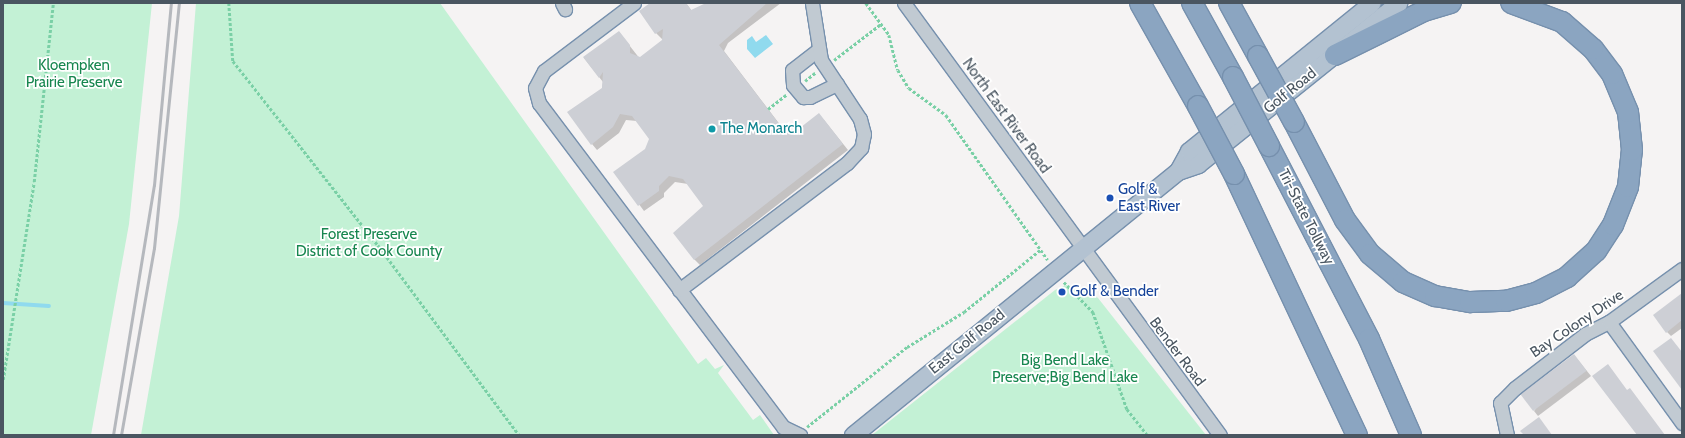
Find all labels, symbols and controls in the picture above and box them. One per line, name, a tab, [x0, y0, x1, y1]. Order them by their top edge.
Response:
street label: North East River Road	[958, 55, 1054, 177]
park label: Kloempken Prairie Preserve	[26, 56, 122, 91]
street label: Golf Road	[1260, 64, 1320, 118]
place label: The Monarch	[720, 120, 802, 138]
marker: The Monarch	[707, 124, 717, 134]
street label: Tri-State Tollway	[1274, 166, 1338, 268]
place label: Golf & East River	[1118, 180, 1180, 215]
marker: Golf & East River	[1105, 193, 1115, 203]
park label: Forest Preserve District of Cook County	[296, 225, 442, 260]
place label: Golf & Bender	[1070, 283, 1158, 301]
street label: Bay Colony Drive	[1527, 286, 1627, 362]
marker: Golf & Bender	[1057, 287, 1067, 297]
street label: East Golf Road	[925, 306, 1009, 378]
street label: Bender Road	[1145, 314, 1209, 390]
park label: Big Bend Lake Preserve;Big Bend Lake	[992, 351, 1138, 386]

